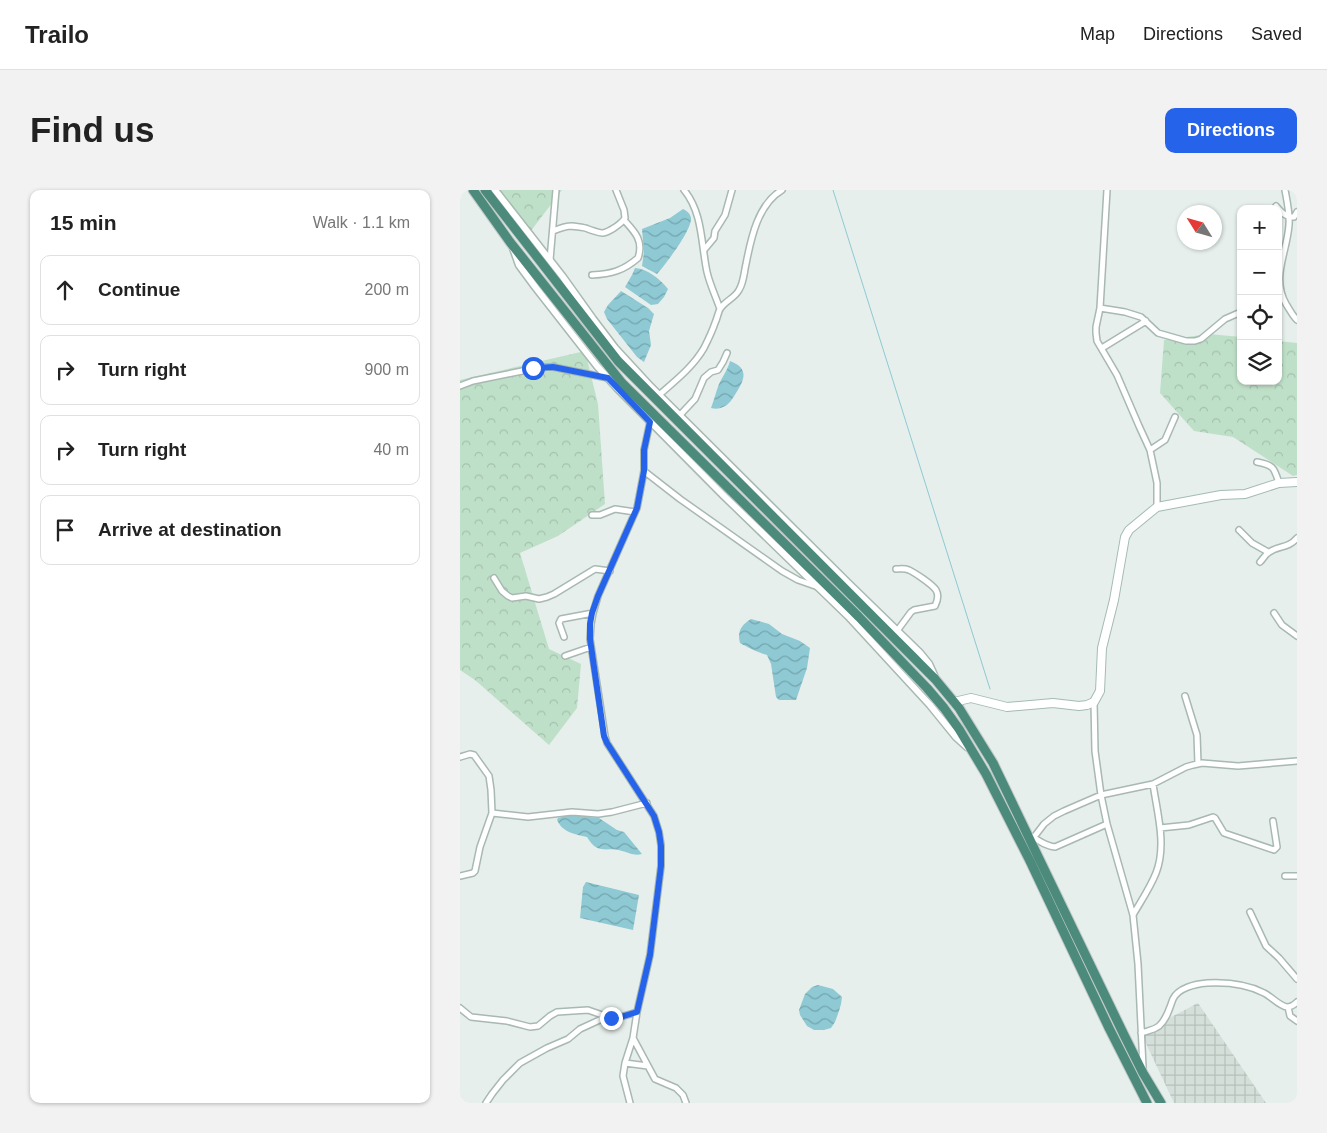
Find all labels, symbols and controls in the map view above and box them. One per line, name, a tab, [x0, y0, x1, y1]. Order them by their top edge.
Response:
text: Trailo	[25, 21, 89, 48]
text: Map	[1080, 24, 1115, 44]
text: Directions	[1143, 24, 1223, 44]
text: Saved	[1251, 24, 1302, 44]
button: Directions	[1165, 108, 1297, 153]
text: Find us	[30, 110, 154, 149]
north arrow	[1177, 205, 1222, 250]
map controls	[1237, 205, 1282, 385]
button: +	[1237, 205, 1282, 250]
text: 15 min	[50, 211, 117, 234]
text: Walk · 1.1 km	[313, 214, 410, 231]
button: −	[1237, 250, 1282, 295]
icon: ahead	[51, 276, 79, 304]
text: Continue	[98, 279, 180, 300]
text: 200 m	[365, 281, 409, 298]
button: locate	[1237, 295, 1282, 340]
button: layers	[1237, 340, 1282, 385]
icon: right	[51, 356, 79, 384]
route start	[522, 357, 545, 380]
text: Turn right	[98, 359, 186, 380]
text: 900 m	[365, 361, 409, 378]
icon: right	[51, 436, 79, 464]
text: Turn right	[98, 439, 186, 460]
text: 40 m	[373, 441, 409, 458]
icon: arrive	[51, 516, 79, 544]
text: Arrive at destination	[98, 519, 282, 540]
route end	[600, 1007, 623, 1030]

